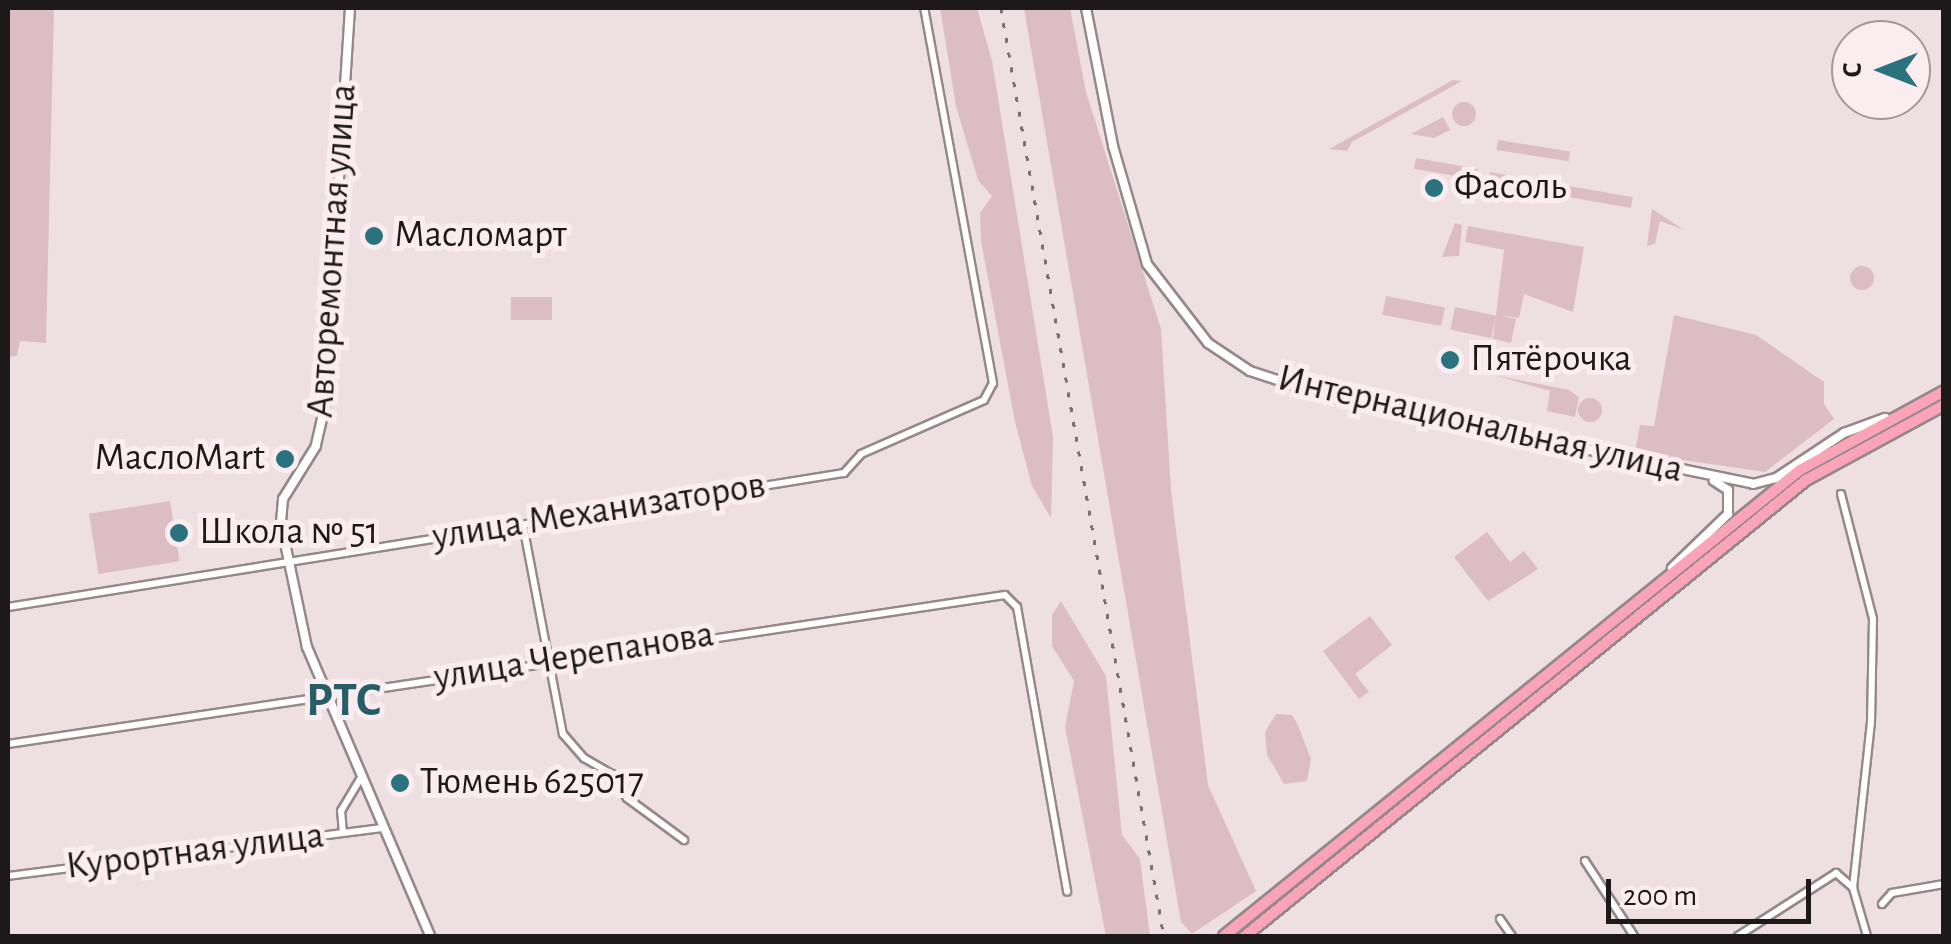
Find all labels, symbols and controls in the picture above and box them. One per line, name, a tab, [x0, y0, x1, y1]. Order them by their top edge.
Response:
north arrow	[1831, 20, 1931, 120]
text: С	[1839, 62, 1867, 78]
street label: Авторемонтная улица	[299, 82, 367, 420]
place label: Фасоль	[1454, 165, 1567, 211]
marker: Фасоль	[1423, 177, 1445, 199]
place label: Масломарт	[394, 213, 567, 259]
marker: Масломарт	[363, 225, 385, 247]
place label: Пятёрочка	[1470, 337, 1632, 383]
marker: Пятёрочка	[1439, 349, 1461, 371]
street label: Интернациональная улица	[1273, 356, 1687, 494]
place label: МаслоMart	[94, 436, 265, 482]
marker: МаслоMart	[274, 448, 296, 470]
street label: улица Механизаторов	[429, 463, 769, 561]
place label: Школа № 51	[199, 510, 379, 556]
marker: Школа № 51	[168, 522, 190, 544]
street label: улица Черепанова	[431, 612, 717, 702]
district label: РТС	[306, 673, 382, 731]
place label: Тюмень 625017	[420, 760, 644, 806]
marker: Тюмень 625017	[389, 772, 411, 794]
street label: Курортная улица	[63, 814, 327, 890]
scale bar	[1611, 859, 1816, 921]
text: 200 m	[1623, 881, 1697, 911]

